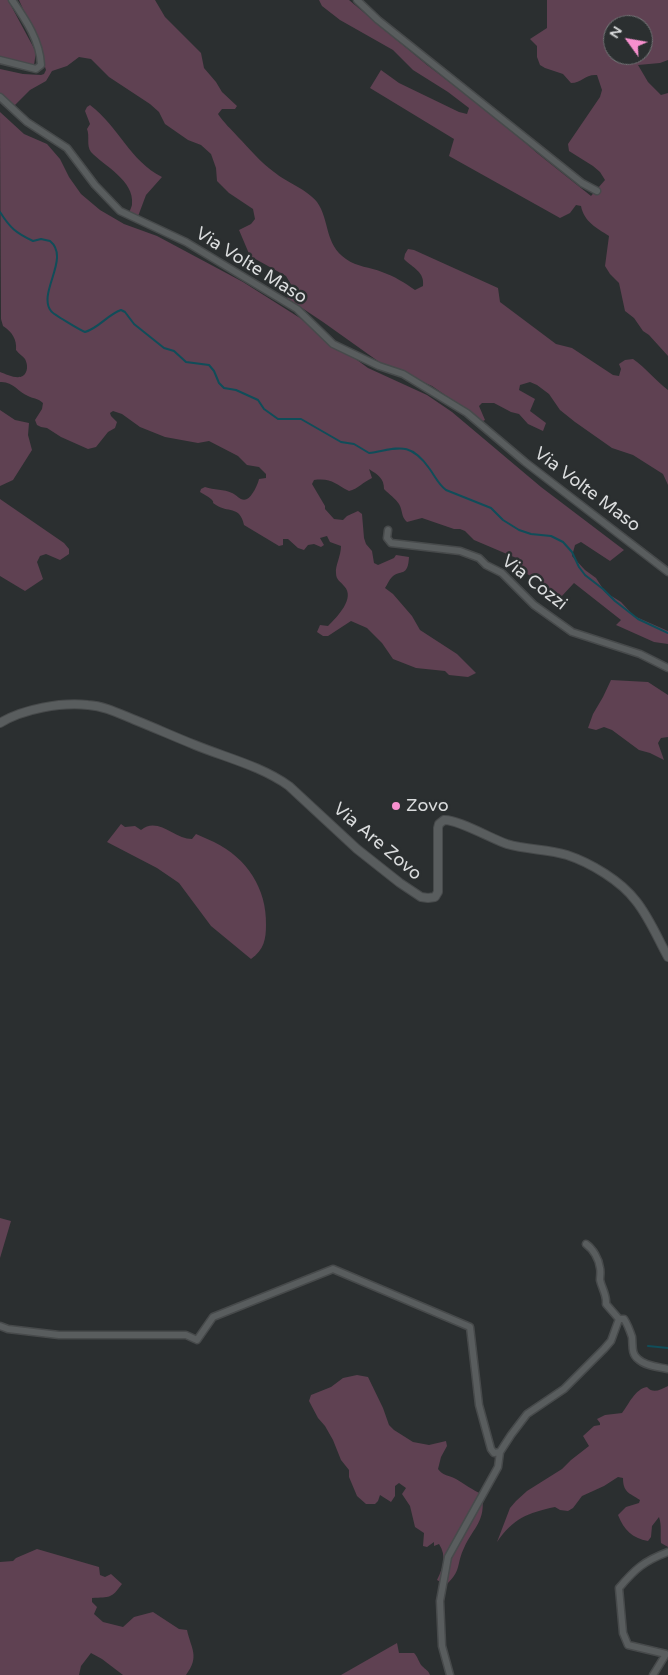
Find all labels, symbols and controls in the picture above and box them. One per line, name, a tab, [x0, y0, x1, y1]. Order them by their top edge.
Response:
north arrow	[603, 15, 653, 65]
text: N	[606, 23, 626, 42]
street label: Via Volte Maso	[191, 223, 311, 309]
street label: Via Volte Maso	[530, 443, 644, 537]
street label: Via Cozzi	[497, 551, 571, 615]
place label: Zovo	[406, 795, 449, 817]
street label: Via Are Zovo	[328, 799, 426, 885]
marker: Zovo	[390, 800, 402, 812]

